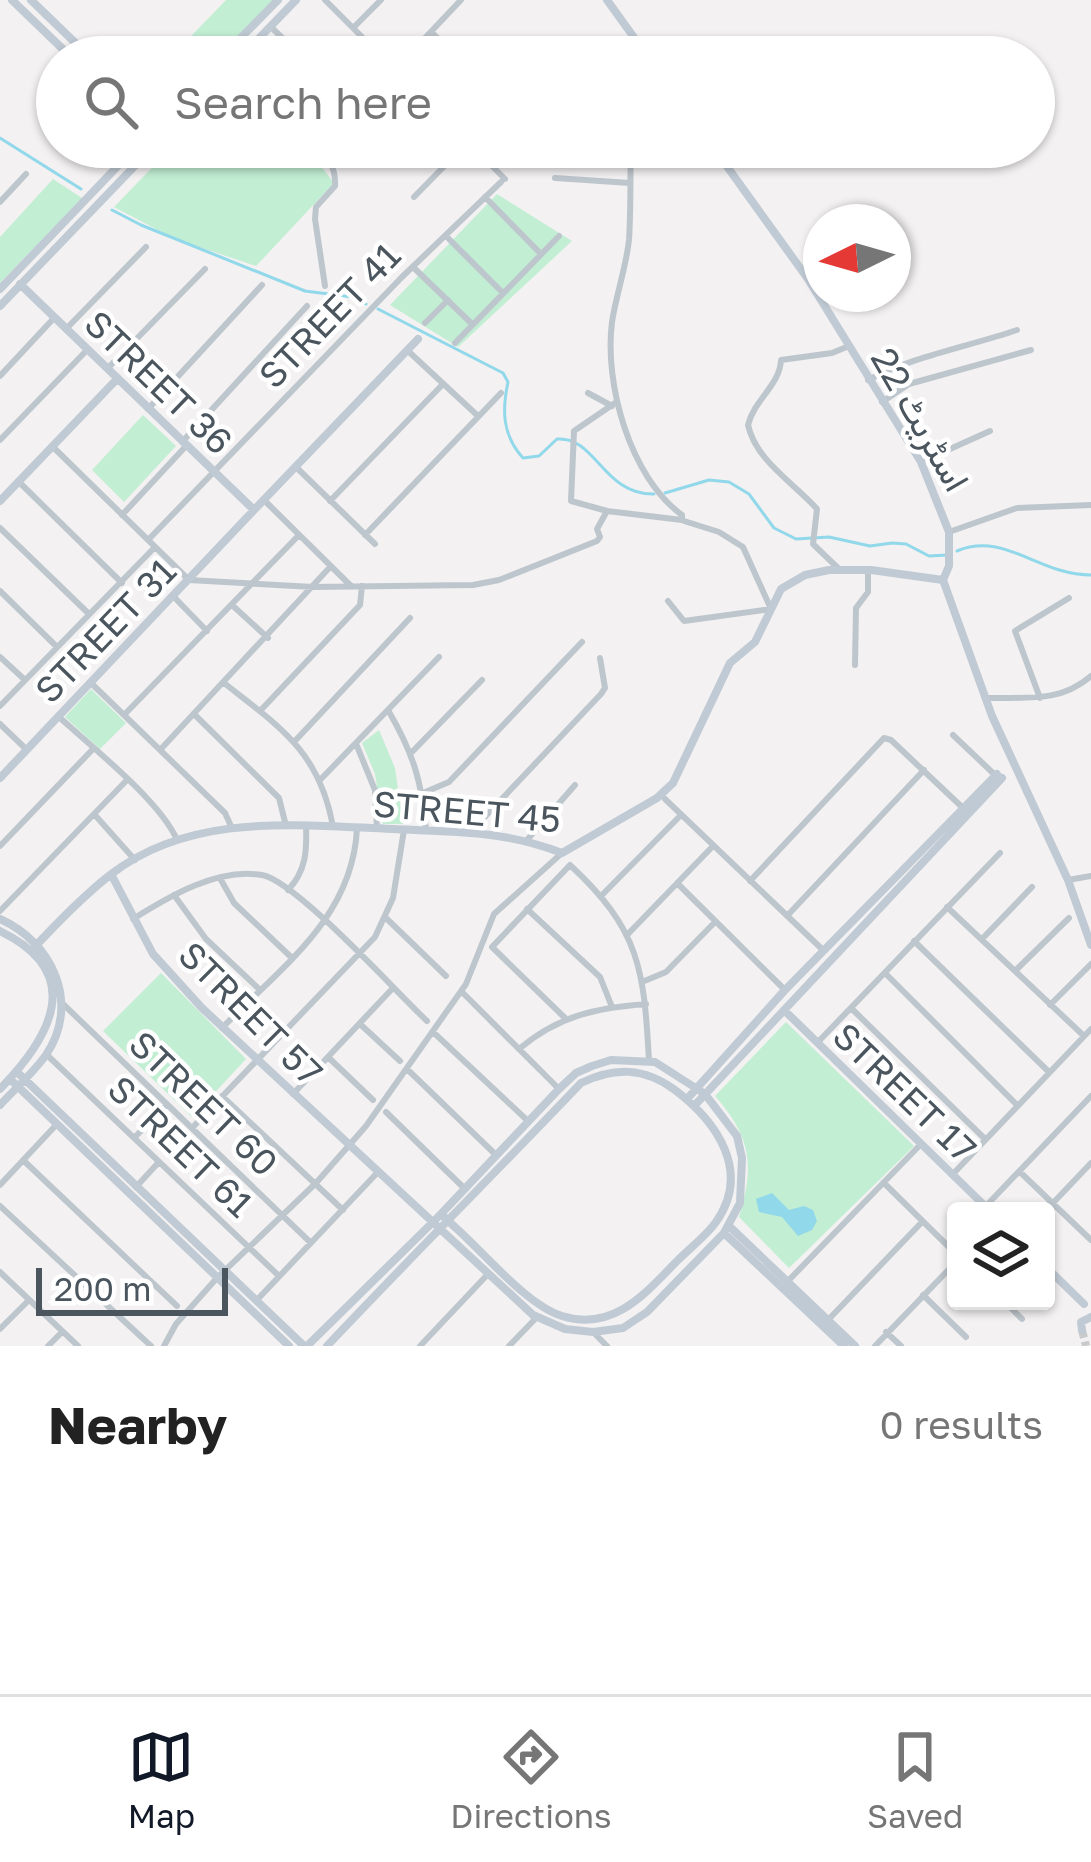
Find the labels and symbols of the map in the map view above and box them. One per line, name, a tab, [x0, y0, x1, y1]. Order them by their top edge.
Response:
north arrow	[803, 204, 911, 312]
street label: STREET 41	[249, 234, 409, 396]
street label: STREET 36	[76, 301, 242, 463]
street label: اسٹریٹ 22	[861, 340, 979, 499]
street label: STREET 31	[26, 549, 184, 711]
street label: STREET 45	[372, 781, 562, 841]
street label: STREET 57	[170, 932, 332, 1094]
street label: STREET 17	[825, 1013, 985, 1171]
street label: STREET 60	[121, 1022, 287, 1184]
street label: STREET 61	[100, 1067, 262, 1225]
scale bar	[36, 1262, 228, 1315]

